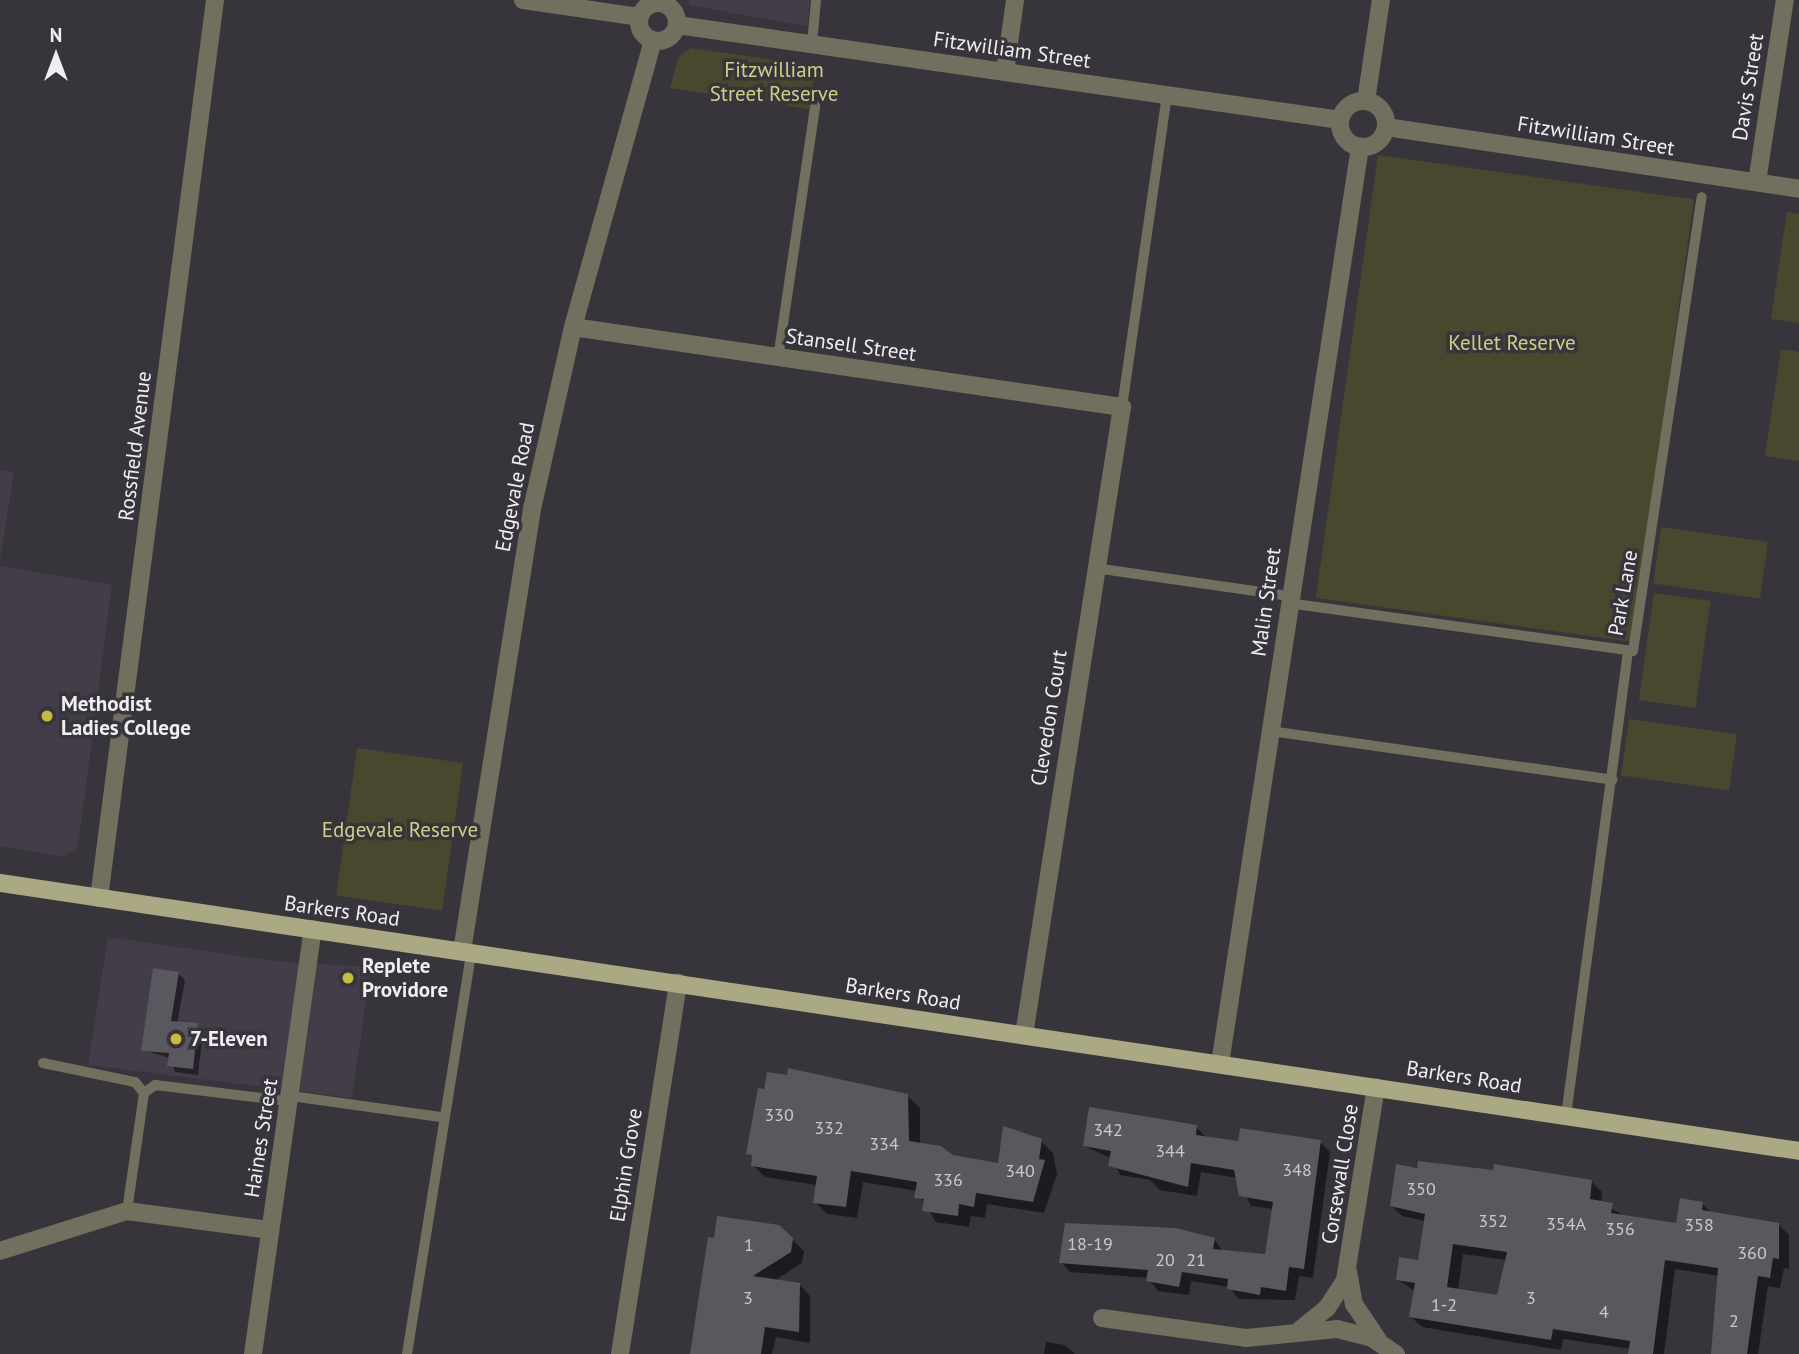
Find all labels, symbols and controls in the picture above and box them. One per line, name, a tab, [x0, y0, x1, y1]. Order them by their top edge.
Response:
north arrow	[21, 21, 91, 91]
text: N	[50, 23, 62, 47]
street label: Fitzwilliam Street	[932, 26, 1092, 74]
street label: Davis Street	[1727, 32, 1769, 142]
park label: Fitzwilliam Street Reserve	[710, 57, 838, 107]
street label: Fitzwilliam Street	[1516, 111, 1676, 161]
street label: Stansell Street	[784, 323, 918, 367]
park label: Kellet Reserve	[1448, 330, 1576, 356]
street label: Rossfield Avenue	[113, 370, 157, 522]
street label: Edgevale Road	[490, 420, 540, 554]
street label: Malin Street	[1246, 546, 1286, 658]
street label: Park Lane	[1603, 548, 1643, 638]
street label: Clevedon Court	[1026, 648, 1072, 788]
place label: Methodist Ladies College	[61, 691, 191, 741]
marker: Methodist Ladies College	[39, 708, 55, 724]
park label: Edgevale Reserve	[322, 817, 478, 843]
street label: Barkers Road	[283, 890, 401, 932]
place label: Replete Providore	[362, 953, 448, 1003]
marker: Replete Providore	[340, 970, 356, 986]
street label: Barkers Road	[844, 972, 962, 1016]
place label: 7-Eleven	[190, 1026, 268, 1052]
marker: 7-Eleven	[168, 1031, 184, 1047]
street label: Barkers Road	[1405, 1055, 1523, 1099]
street label: Haines Street	[239, 1077, 283, 1199]
street label: Corsewall Close	[1316, 1102, 1364, 1246]
house number: 330	[764, 1104, 794, 1126]
street label: Elphin Grove	[605, 1106, 647, 1224]
house number: 332	[814, 1117, 844, 1139]
house number: 342	[1093, 1119, 1123, 1141]
house number: 334	[869, 1133, 899, 1155]
house number: 344	[1155, 1140, 1185, 1162]
house number: 348	[1282, 1159, 1312, 1181]
house number: 340	[1005, 1160, 1035, 1182]
house number: 336	[933, 1169, 963, 1191]
house number: 350	[1406, 1178, 1436, 1200]
house number: 352	[1478, 1210, 1508, 1232]
house number: 354A	[1546, 1213, 1586, 1235]
house number: 358	[1684, 1214, 1714, 1236]
house number: 356	[1605, 1218, 1635, 1240]
house number: 18-19	[1067, 1233, 1113, 1255]
house number: 1	[744, 1234, 754, 1256]
house number: 360	[1737, 1242, 1767, 1264]
house number: 20	[1155, 1249, 1175, 1271]
house number: 21	[1186, 1249, 1206, 1271]
house number: 3	[743, 1287, 753, 1309]
house number: 3	[1526, 1287, 1536, 1309]
house number: 1-2	[1431, 1294, 1457, 1316]
house number: 4	[1599, 1301, 1609, 1323]
house number: 2	[1729, 1310, 1739, 1332]

